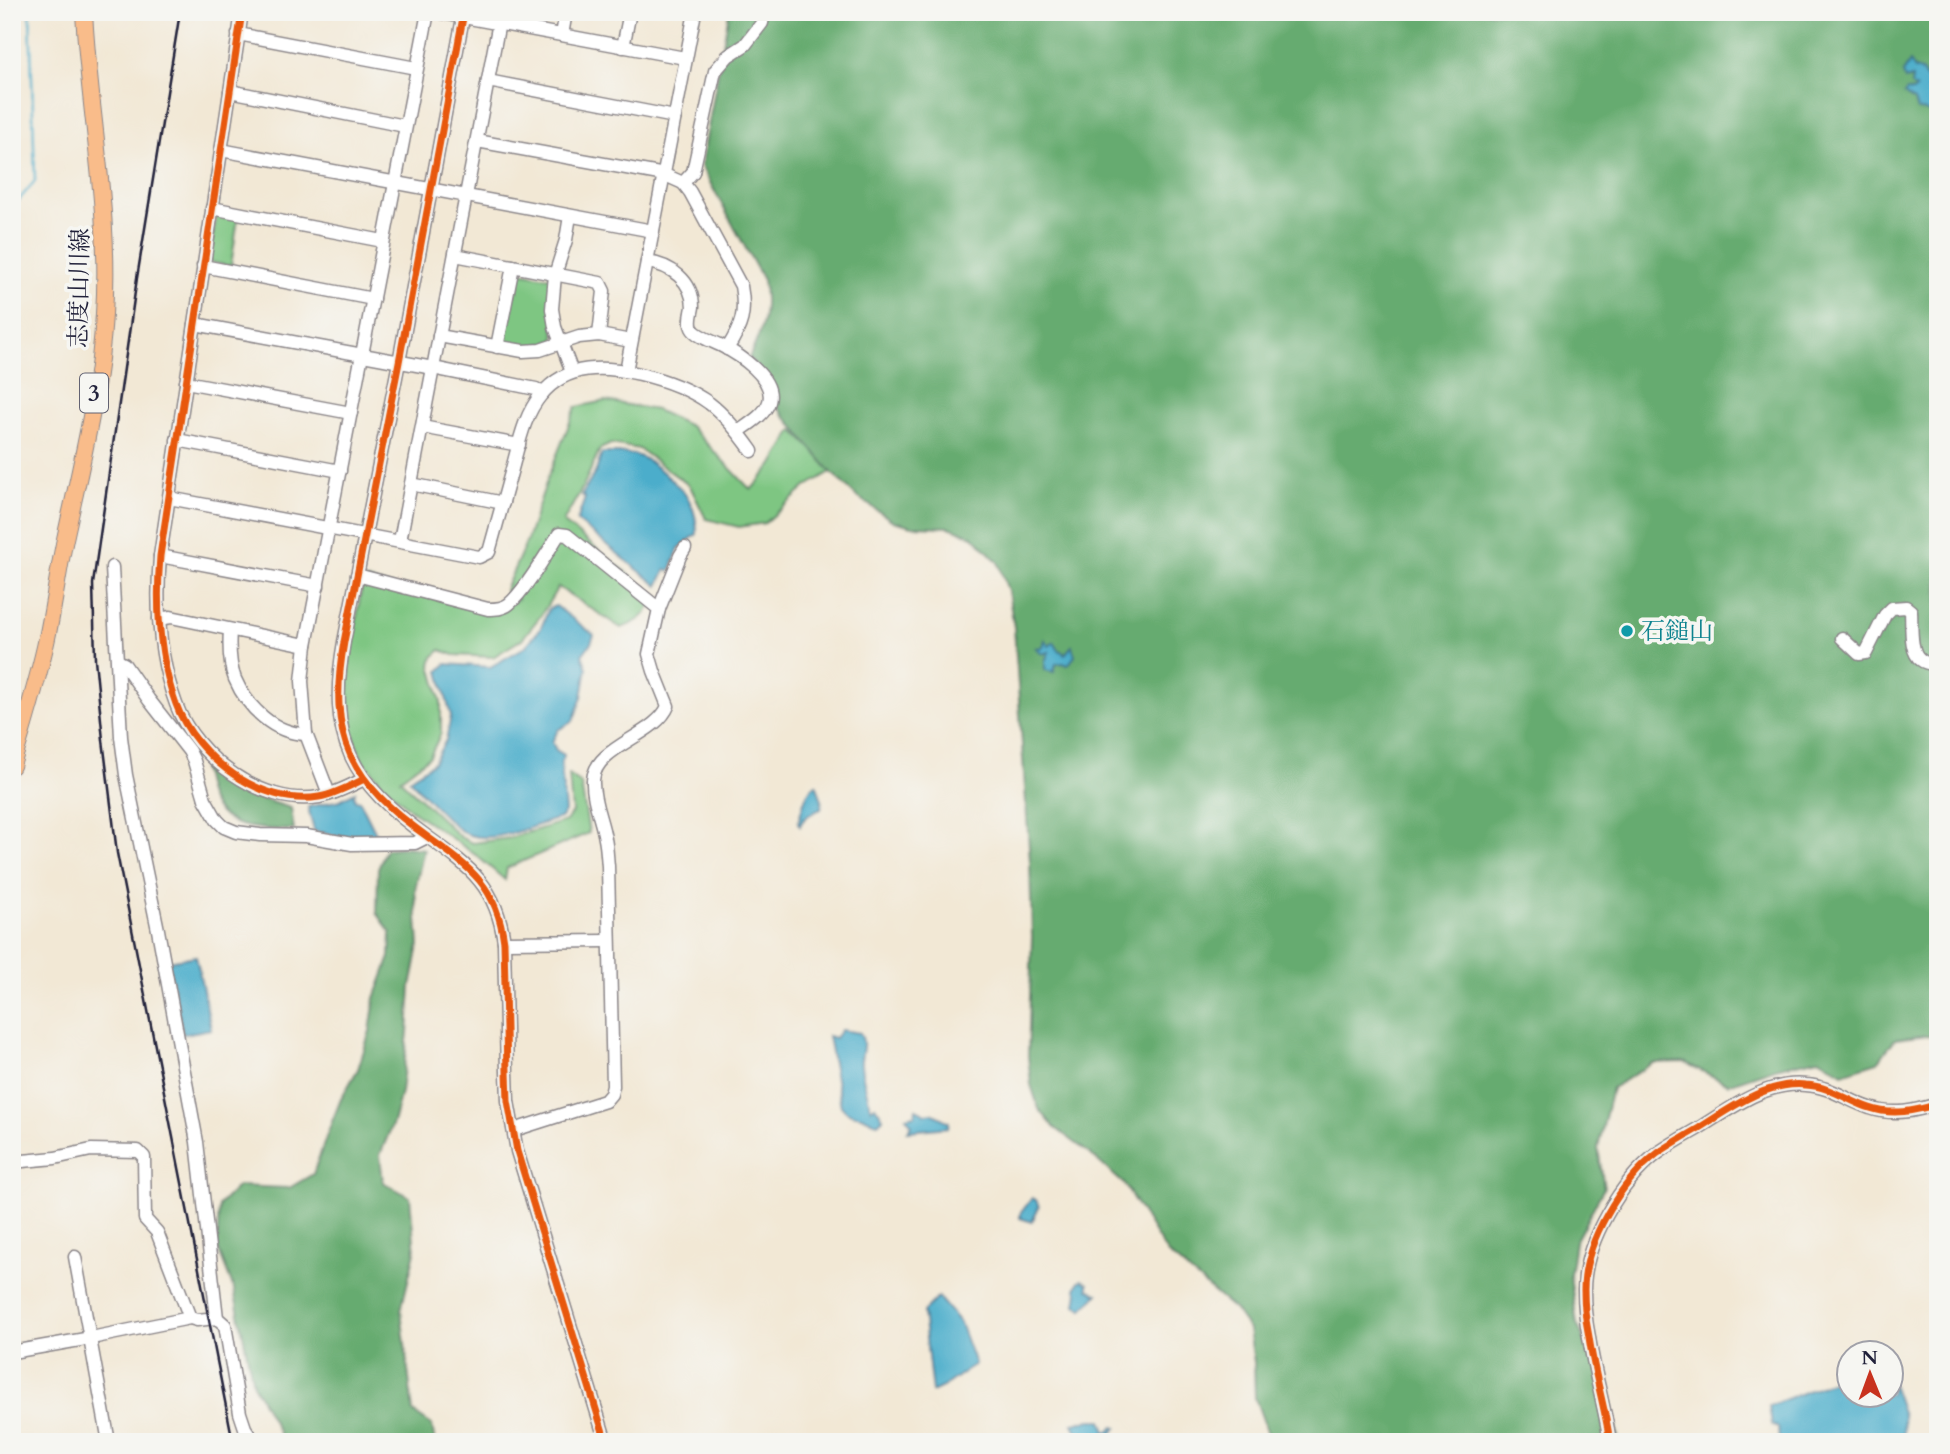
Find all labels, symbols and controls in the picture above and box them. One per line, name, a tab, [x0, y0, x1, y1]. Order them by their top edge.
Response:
street label: 志度山川線	[62, 228, 97, 348]
road number: 3	[80, 374, 108, 412]
place label: 石鎚山	[1641, 615, 1713, 648]
marker: 石鎚山	[1619, 623, 1635, 639]
north arrow	[1834, 1338, 1904, 1408]
text: N	[1861, 1345, 1879, 1371]

